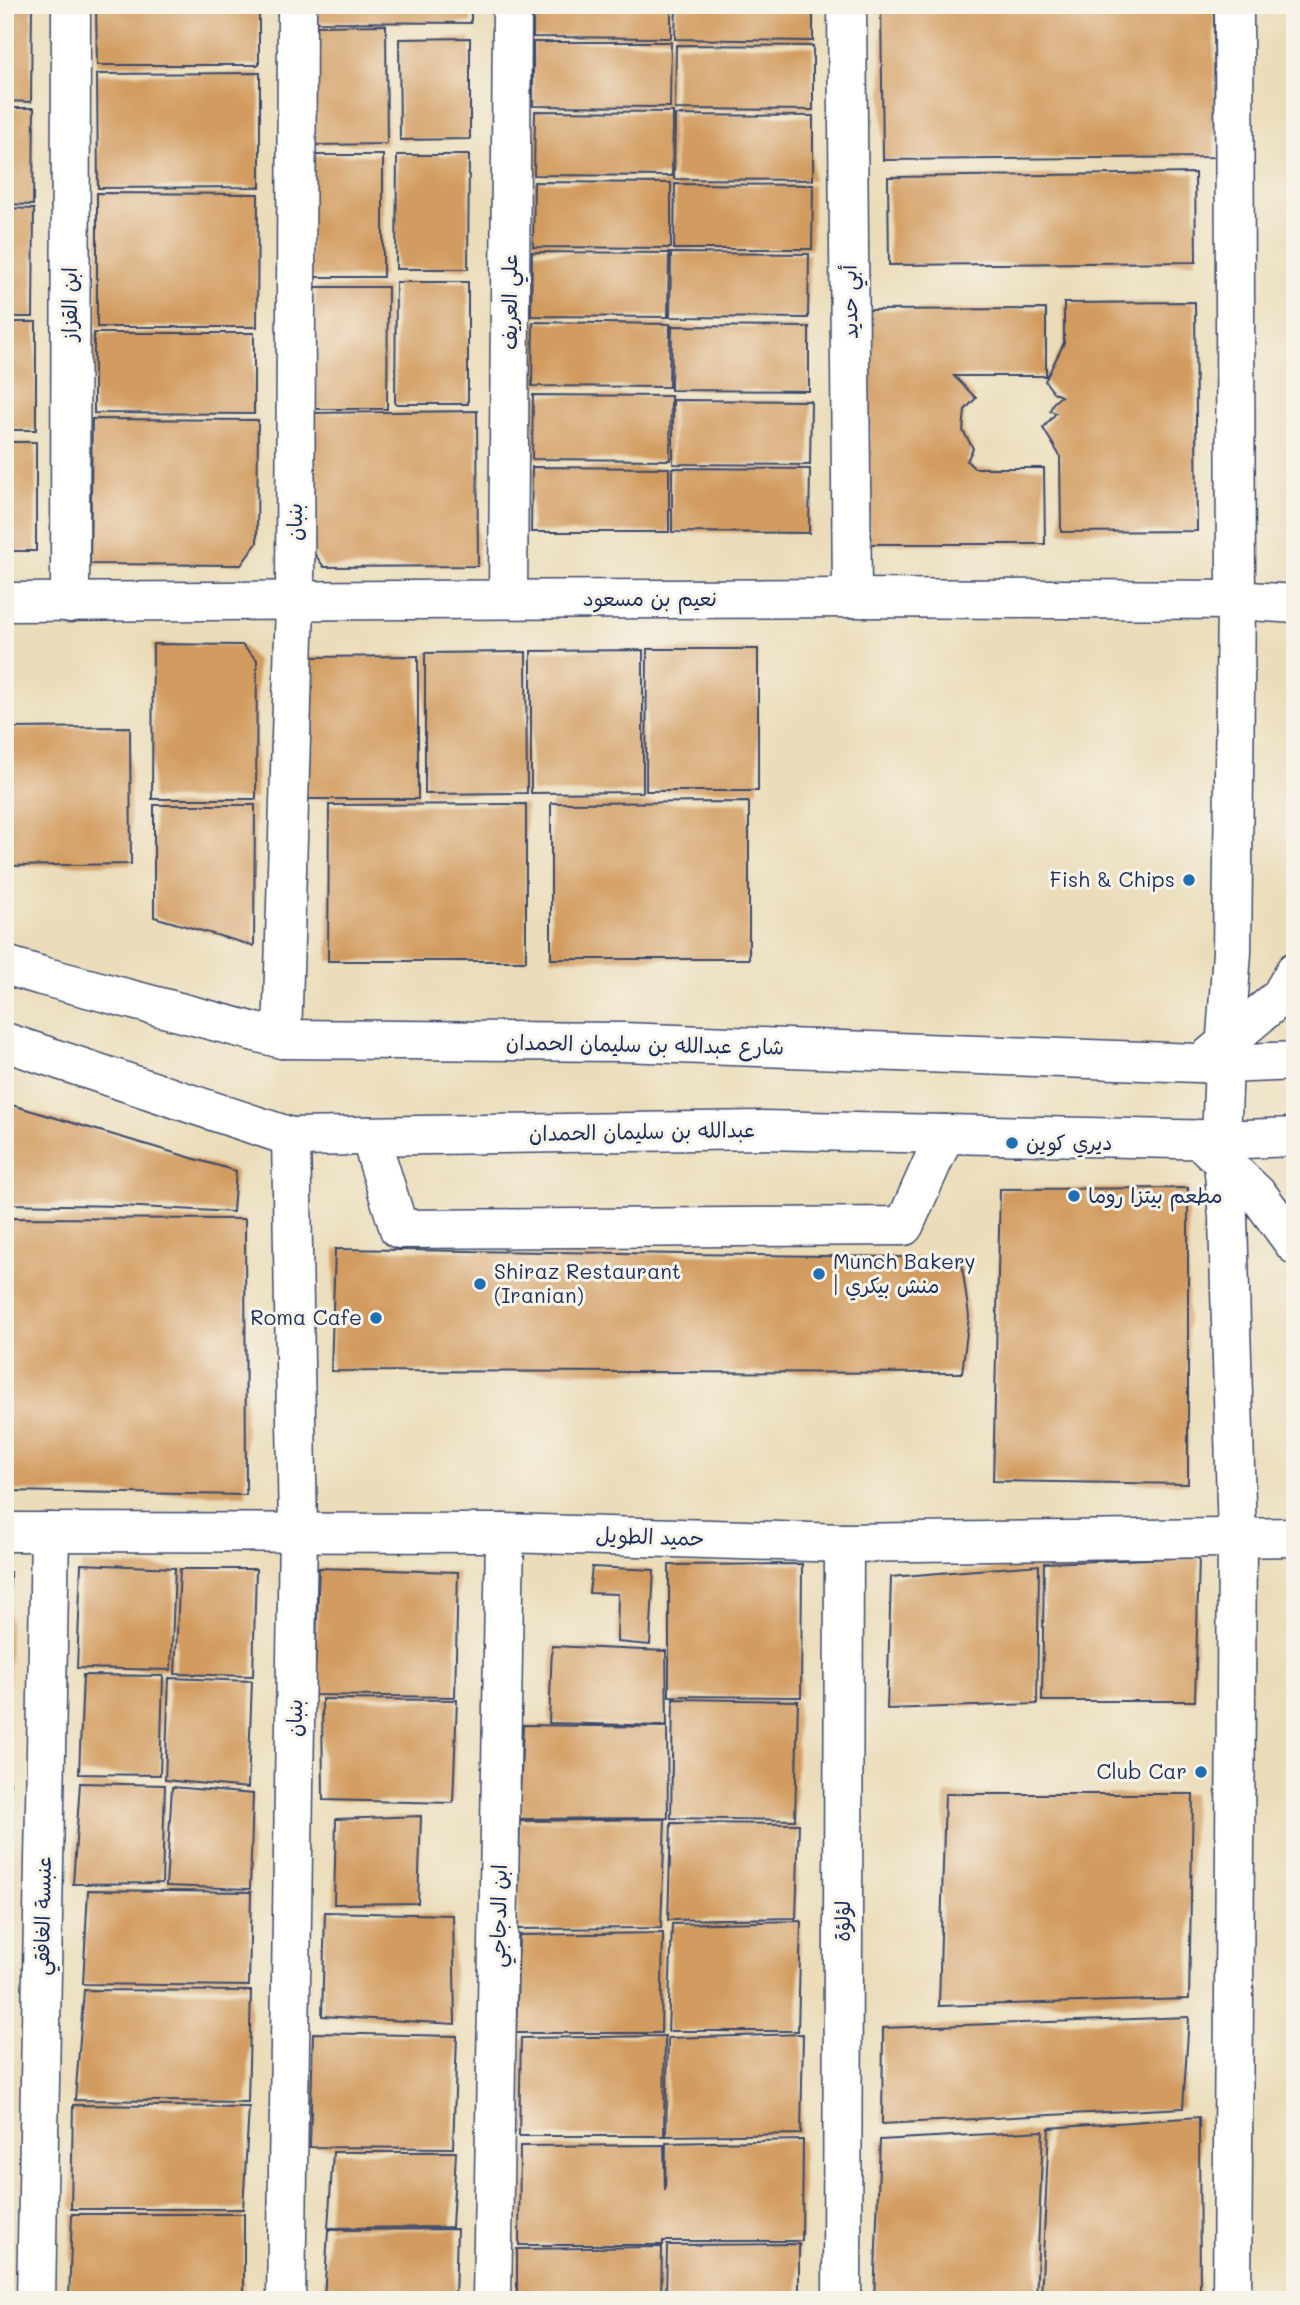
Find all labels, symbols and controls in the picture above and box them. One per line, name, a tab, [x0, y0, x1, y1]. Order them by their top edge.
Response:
street label: علي العريف	[495, 254, 529, 350]
street label: أبي حديد	[834, 264, 870, 339]
street label: ابن القزاز	[55, 267, 83, 343]
street label: بنبان	[280, 503, 308, 541]
street label: نعيم بن مسعود	[583, 584, 717, 615]
place label: Fish & Chips	[1050, 865, 1175, 892]
marker: Fish & Chips	[1181, 872, 1197, 888]
street label: شارع عبدالله بن سليمان الحمدان	[506, 1028, 784, 1062]
street label: عبدالله بن سليمان الحمدان	[529, 1115, 755, 1147]
place label: ديري كوين	[1026, 1128, 1113, 1158]
marker: ديري كوين	[1004, 1135, 1020, 1151]
place label: مطعم بيتزا روما	[1088, 1181, 1223, 1212]
marker: مطعم بيتزا روما	[1066, 1188, 1082, 1204]
place label: Munch Bakery | منش بيكري	[833, 1247, 976, 1301]
place label: Shiraz Restaurant (Iranian)	[494, 1257, 681, 1308]
marker: Munch Bakery | منش بيكري	[811, 1266, 827, 1282]
marker: Shiraz Restaurant (Iranian)	[472, 1276, 488, 1292]
place label: Roma Cafe	[250, 1303, 362, 1330]
marker: Roma Cafe	[368, 1310, 384, 1326]
street label: حميد الطويل	[595, 1520, 705, 1552]
street label: بنبان	[280, 1699, 308, 1737]
place label: Club Car	[1097, 1757, 1187, 1784]
marker: Club Car	[1193, 1764, 1209, 1780]
street label: عنبسة الغافقي	[27, 1856, 63, 1976]
street label: ابن الدجاجي	[483, 1864, 519, 1968]
street label: لؤلؤة	[828, 1900, 856, 1942]

